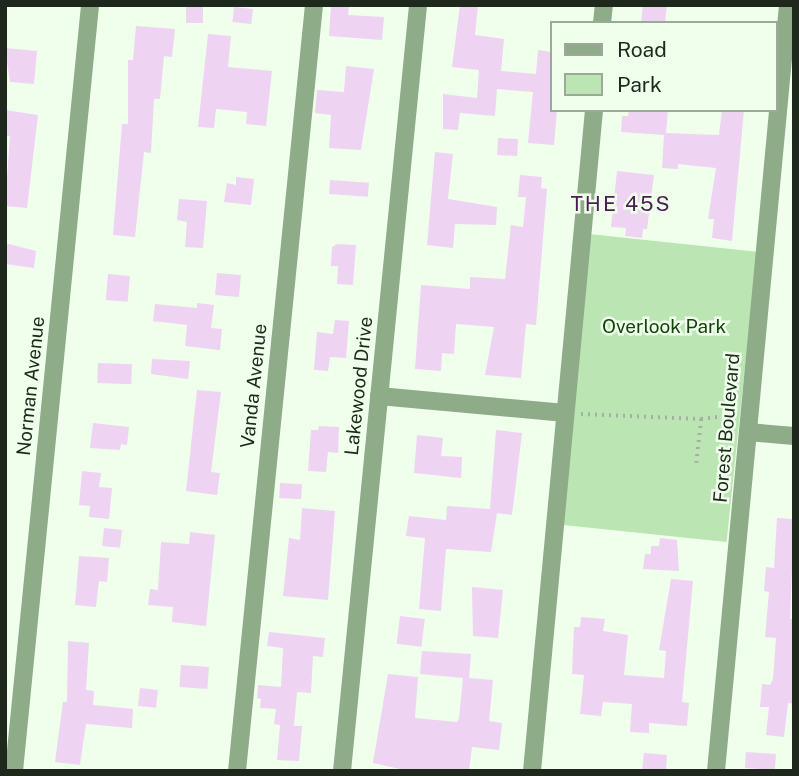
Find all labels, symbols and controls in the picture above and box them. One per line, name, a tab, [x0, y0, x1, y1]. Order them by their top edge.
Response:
legend	[550, 21, 778, 112]
text: Road	[617, 37, 667, 62]
text: Park	[617, 72, 662, 97]
district label: THE 45S	[571, 191, 671, 217]
street label: Norman Avenue	[12, 315, 50, 457]
street label: Lakewood Drive	[340, 315, 378, 457]
park label: Overlook Park	[602, 316, 726, 338]
street label: Vanda Avenue	[236, 323, 272, 449]
street label: Forest Boulevard	[709, 352, 745, 504]

